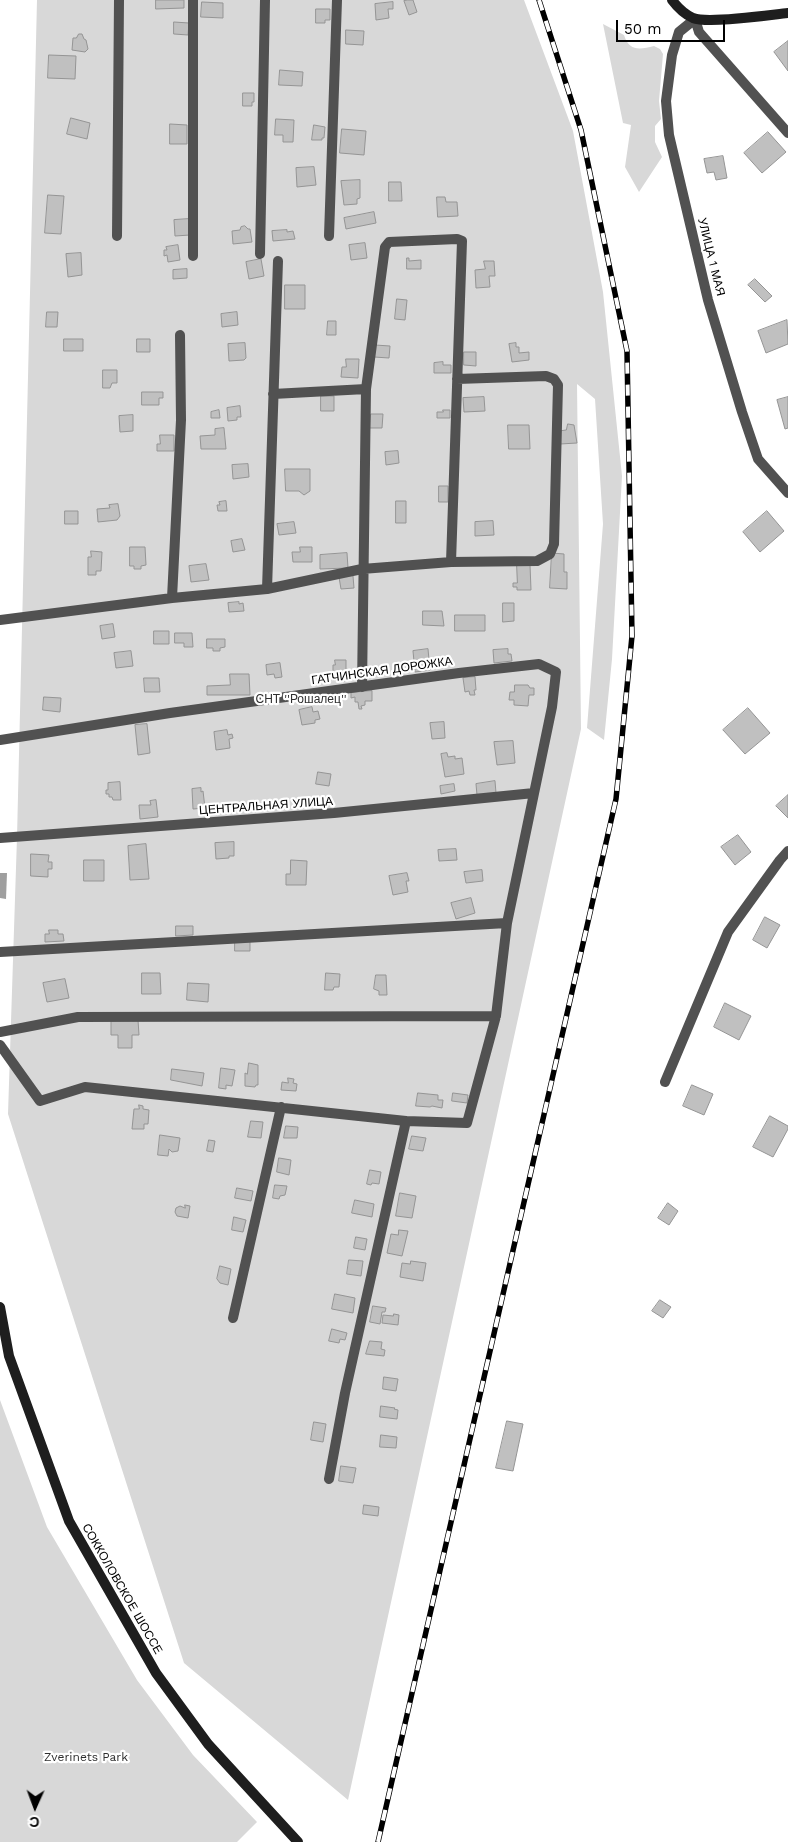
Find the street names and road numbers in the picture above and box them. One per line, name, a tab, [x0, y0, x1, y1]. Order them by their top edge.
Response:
street label: УЛИЦА 1 МАЯ	[694, 216, 728, 298]
street label: ГАТЧИНСКАЯ ДОРОЖКА	[311, 654, 453, 688]
street label: ЦЕНТРАЛЬНАЯ УЛИЦА	[199, 794, 333, 818]
street label: СОККОЛОВСКОЕ ШОССЕ	[79, 1521, 165, 1657]

